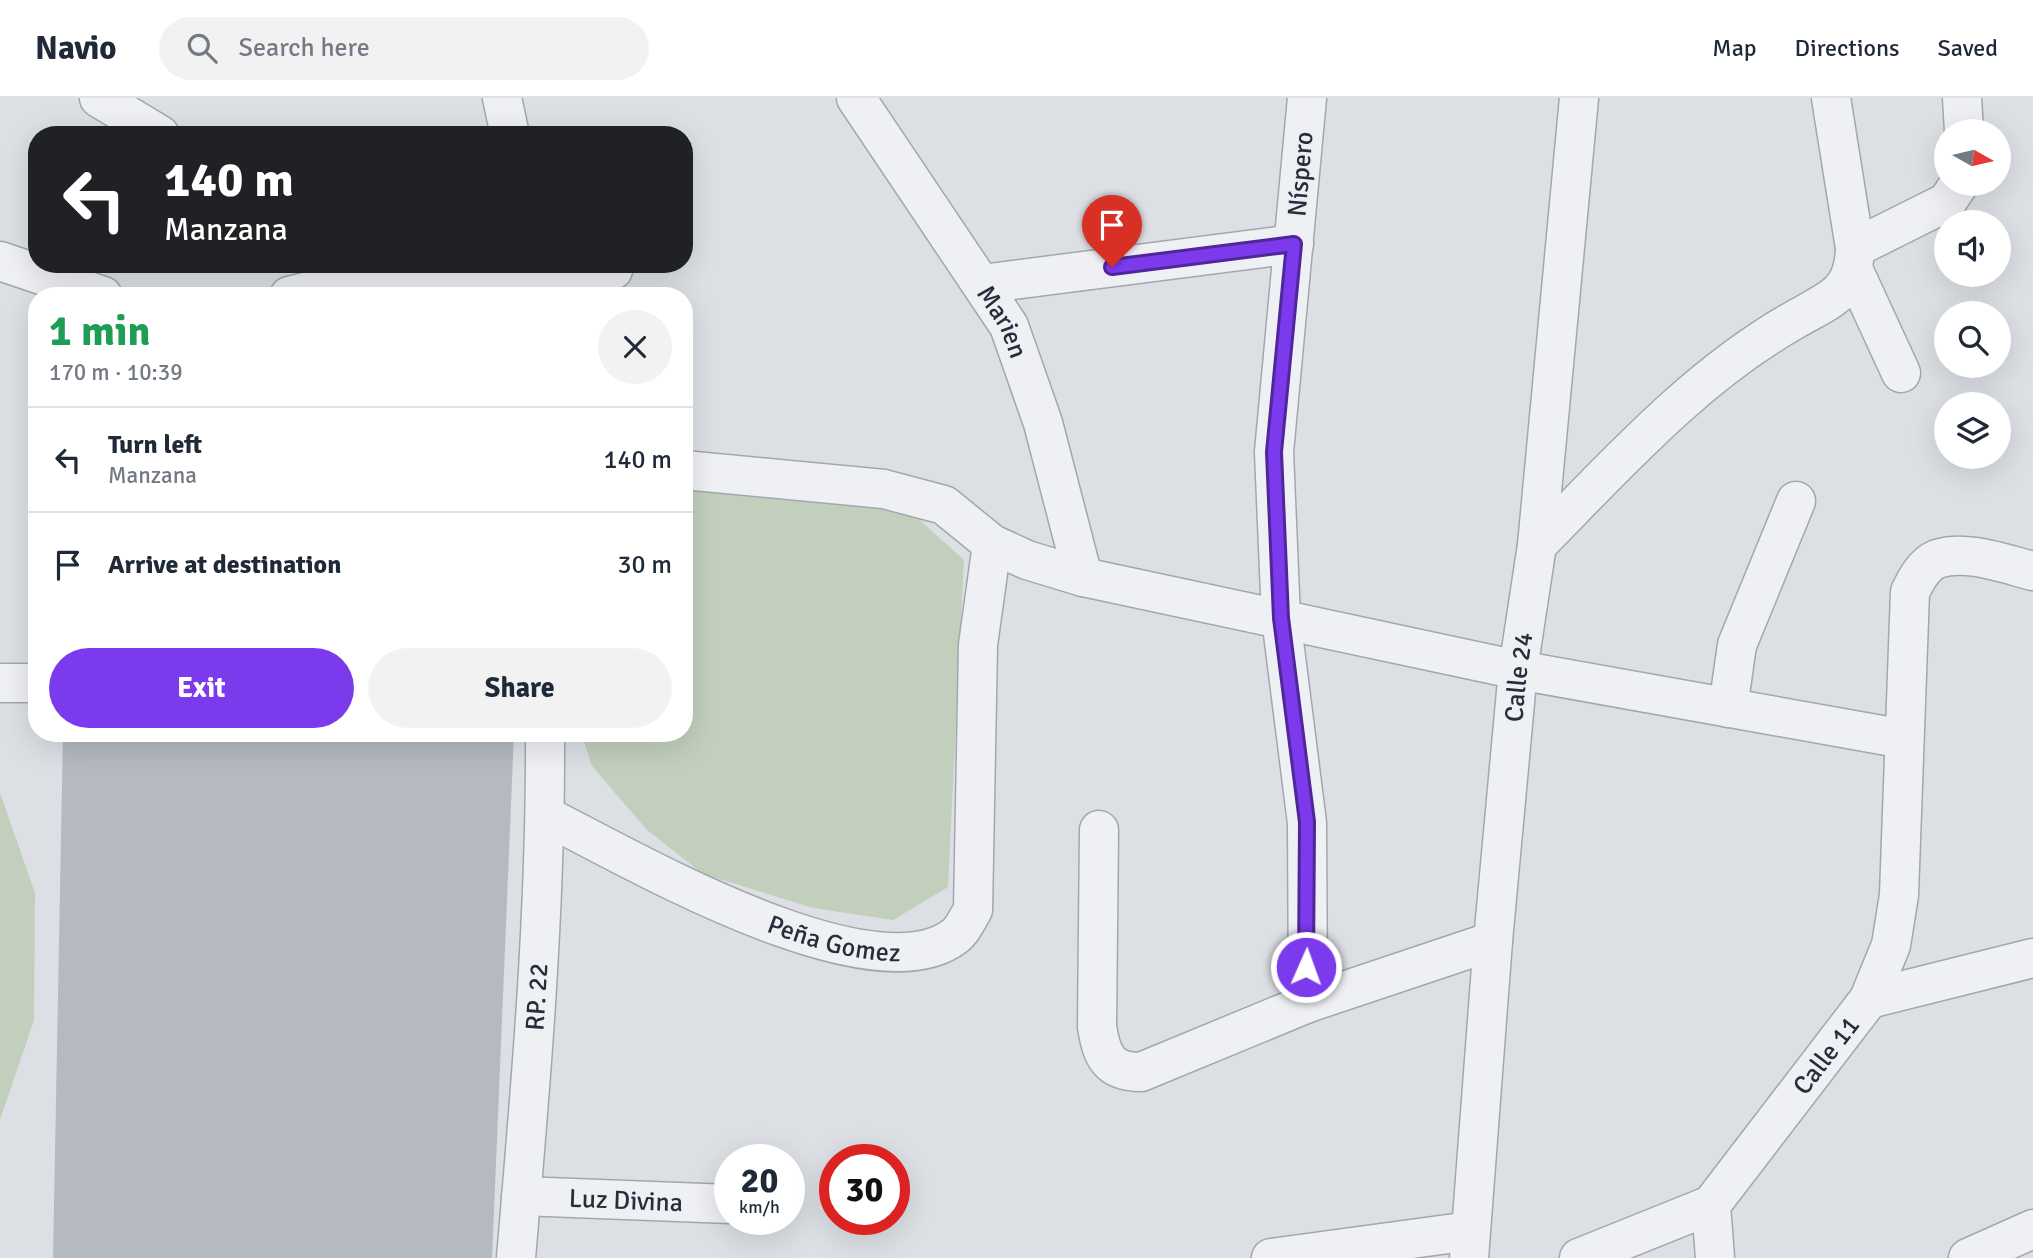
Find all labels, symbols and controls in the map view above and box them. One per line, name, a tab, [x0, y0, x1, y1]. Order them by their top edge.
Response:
search box	[159, 17, 649, 80]
text: Navio	[35, 28, 117, 69]
icon: search	[183, 29, 221, 67]
text: Search here	[239, 32, 370, 64]
text: Map	[1712, 33, 1757, 63]
text: Directions	[1795, 33, 1900, 63]
text: Saved	[1938, 33, 1998, 63]
north arrow	[1934, 119, 2011, 196]
map controls	[1934, 119, 2011, 469]
street label: Níspero	[1281, 130, 1321, 218]
text: 140 m	[164, 150, 294, 210]
icon: left	[49, 154, 140, 245]
pin	[1082, 195, 1142, 267]
icon: arrive	[1093, 206, 1131, 244]
text: Manzana	[164, 210, 288, 249]
button: sound	[1934, 210, 2011, 287]
street label: Marien	[969, 280, 1034, 362]
button: search	[1934, 301, 2011, 378]
text: 1 min	[49, 306, 150, 357]
button: close	[598, 310, 672, 384]
text: 170 m · 10:39	[49, 358, 183, 387]
button: layers	[1934, 392, 2011, 469]
text: Turn left	[108, 429, 202, 461]
icon: left	[49, 441, 87, 479]
text: 140 m	[603, 444, 672, 476]
text: Manzana	[108, 461, 197, 490]
icon: arrive	[49, 546, 87, 584]
text: Arrive at destination	[108, 549, 341, 581]
text: 30 m	[617, 549, 672, 581]
street label: Calle 24	[1498, 630, 1541, 724]
button: Exit	[49, 648, 354, 728]
button: Share	[368, 648, 672, 728]
street label: Peña Gomez	[763, 909, 901, 969]
position arrow	[1269, 930, 1343, 1004]
street label: RP. 22	[519, 962, 555, 1032]
street label: Calle 11	[1787, 1010, 1867, 1101]
speed limit sign: 30	[819, 1144, 910, 1235]
text: 20	[741, 1159, 778, 1202]
street label: Luz Divina	[568, 1183, 684, 1219]
text: km/h	[739, 1196, 780, 1218]

